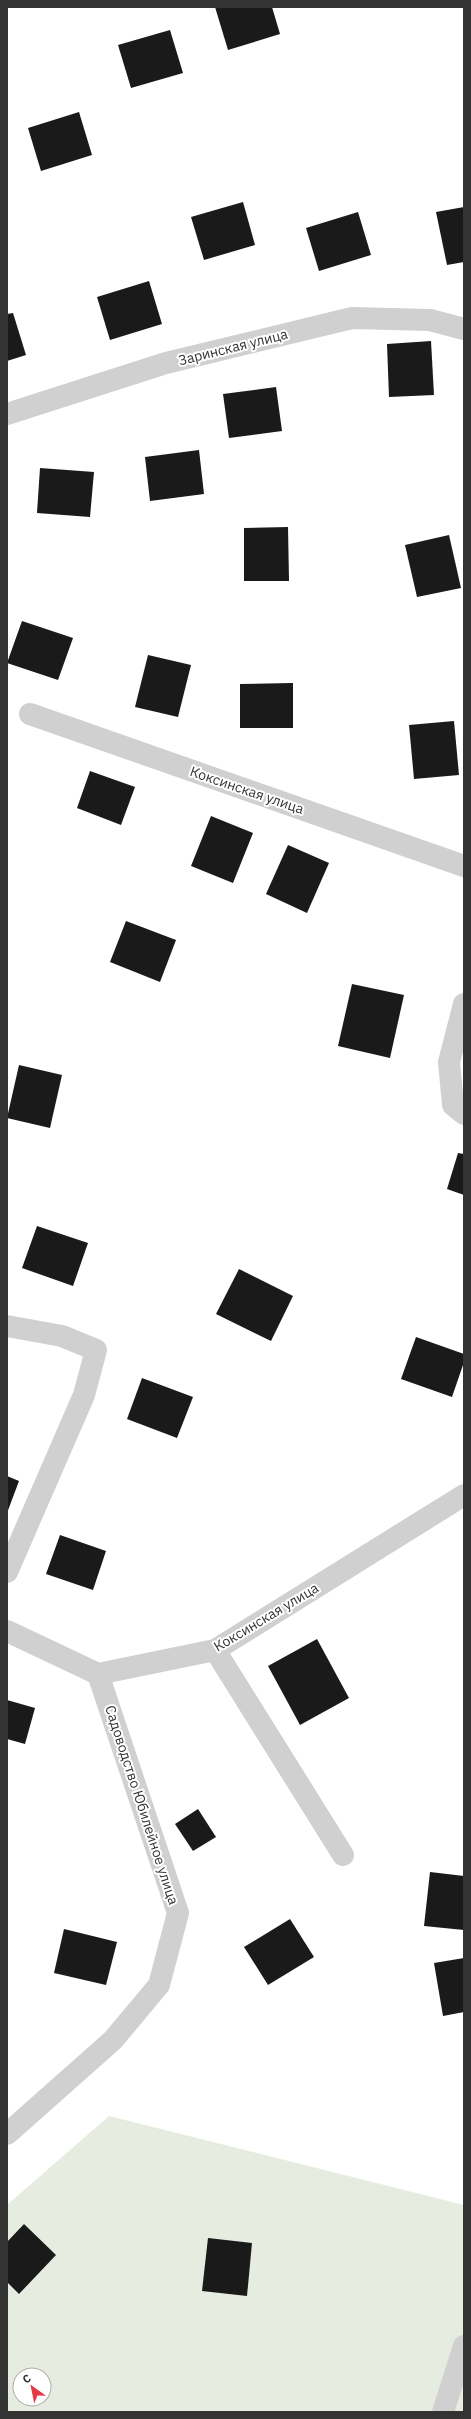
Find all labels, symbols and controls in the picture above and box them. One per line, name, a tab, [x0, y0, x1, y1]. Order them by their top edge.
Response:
street label: Заринская улица	[176, 325, 290, 369]
street label: Коксинская улица	[188, 762, 307, 818]
street label: Коксинская улица	[210, 1578, 322, 1655]
street label: Садоводство Юбилейное улица	[101, 1703, 183, 1907]
north arrow	[12, 2367, 52, 2407]
text: С	[20, 2371, 33, 2386]

